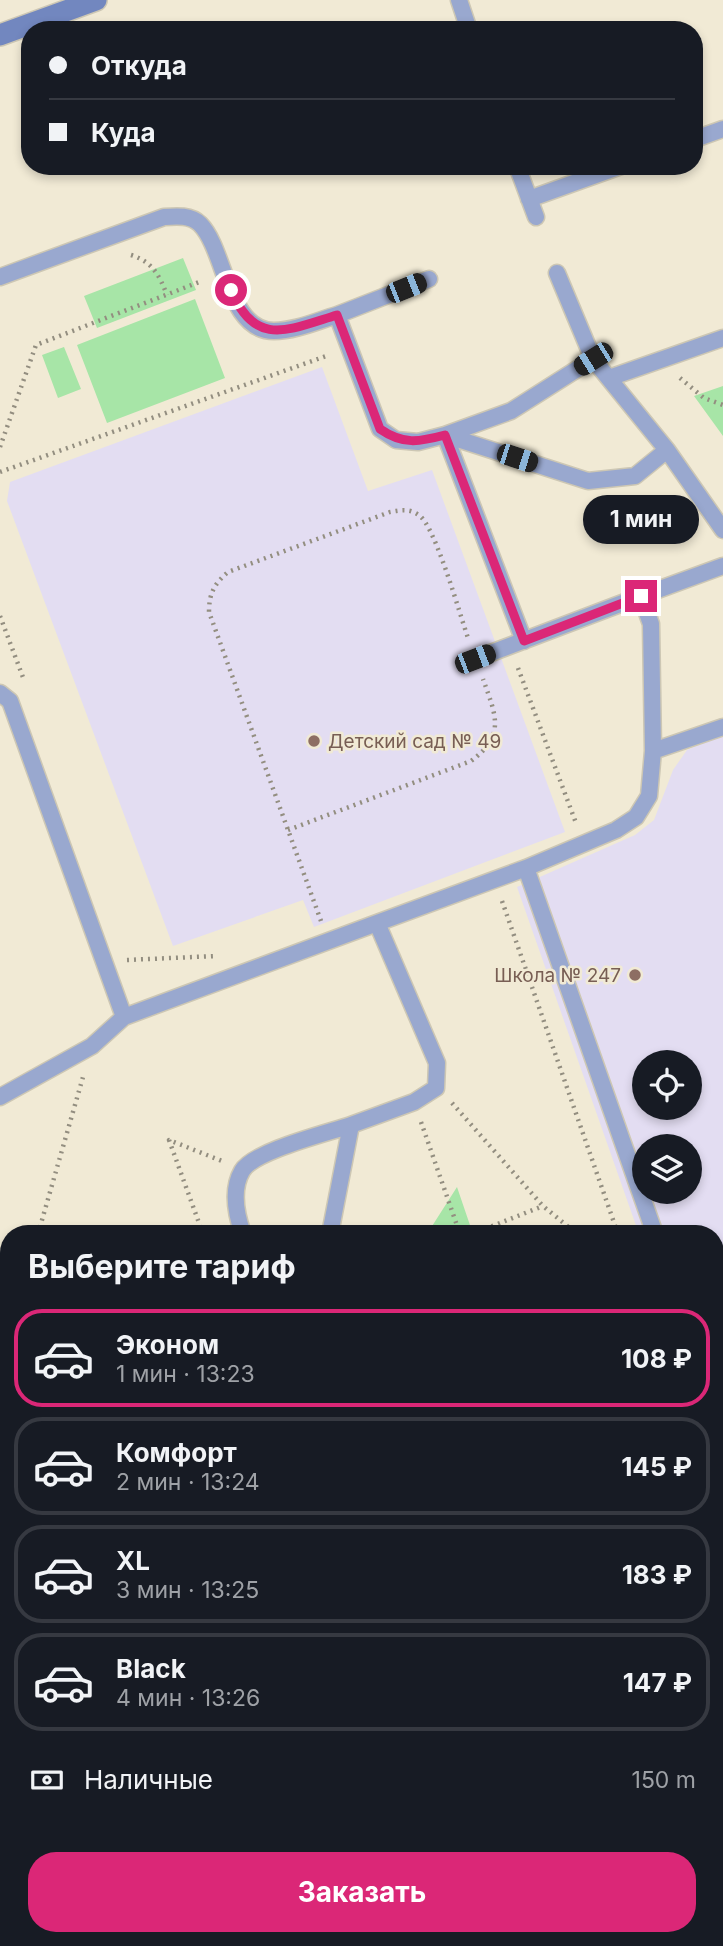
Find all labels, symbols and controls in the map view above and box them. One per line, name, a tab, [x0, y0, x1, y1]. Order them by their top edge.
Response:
text: Откуда	[91, 50, 187, 81]
text: Куда	[91, 117, 156, 148]
car	[383, 270, 430, 306]
route start	[215, 274, 247, 306]
car	[570, 339, 617, 379]
car	[494, 442, 541, 474]
callout: 1 мин	[583, 494, 699, 544]
text: 1 мин	[610, 505, 672, 533]
route end	[625, 580, 657, 612]
car	[452, 642, 499, 676]
place label: Детский сад № 49	[328, 730, 501, 753]
marker: Детский сад № 49	[306, 733, 322, 749]
place label: Школа № 247	[494, 964, 621, 987]
marker: Школа № 247	[627, 967, 643, 983]
map controls	[632, 1050, 702, 1204]
button: locate	[632, 1050, 702, 1120]
button: layers	[632, 1134, 702, 1204]
text: Выберите тариф	[28, 1247, 296, 1286]
icon: car	[32, 1327, 95, 1390]
text: Эконом	[116, 1329, 219, 1360]
text: 108 ₽	[621, 1343, 692, 1374]
text: 1 мин · 13:23	[116, 1360, 255, 1388]
icon: car	[32, 1435, 95, 1498]
text: Комфорт	[116, 1437, 237, 1468]
text: 145 ₽	[621, 1451, 692, 1482]
text: 2 мин · 13:24	[116, 1468, 260, 1496]
icon: car	[32, 1543, 95, 1606]
text: XL	[116, 1545, 150, 1576]
text: 183 ₽	[622, 1559, 692, 1590]
text: 3 мин · 13:25	[116, 1576, 259, 1604]
icon: car	[32, 1651, 95, 1714]
text: Black	[116, 1653, 186, 1684]
text: 147 ₽	[623, 1667, 692, 1698]
text: 4 мин · 13:26	[116, 1684, 260, 1712]
icon: cash	[28, 1761, 66, 1799]
text: Наличные	[84, 1764, 213, 1795]
text: 150 m	[632, 1766, 696, 1794]
button: Заказать	[28, 1852, 696, 1932]

